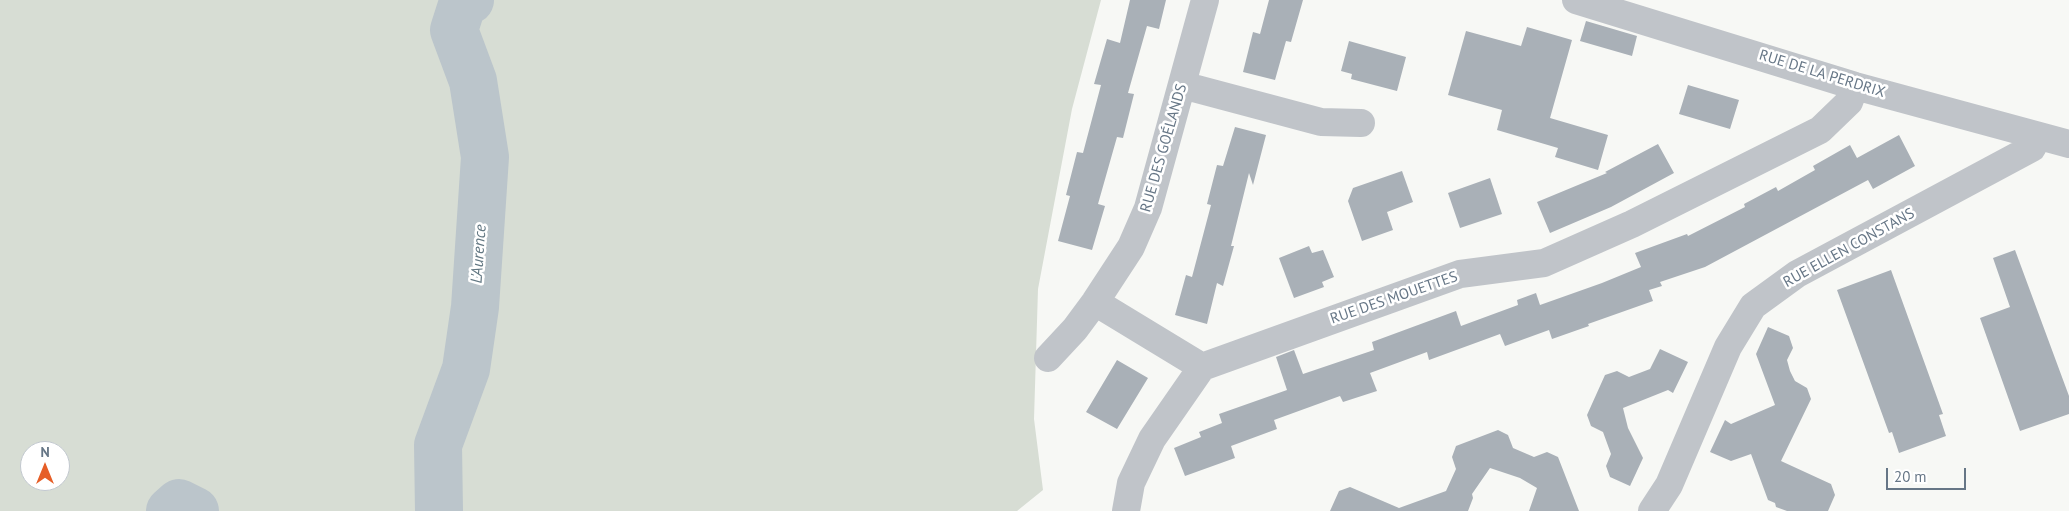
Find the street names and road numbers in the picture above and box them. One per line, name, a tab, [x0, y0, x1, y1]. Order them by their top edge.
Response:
street label: RUE DE LA PERDRIX	[1757, 46, 1887, 102]
street label: RUE DES GOÉLANDS	[1137, 82, 1191, 214]
street label: RUE ELLEN CONSTANS	[1780, 204, 1918, 292]
street label: RUE DES MOUETTES	[1328, 268, 1460, 328]

